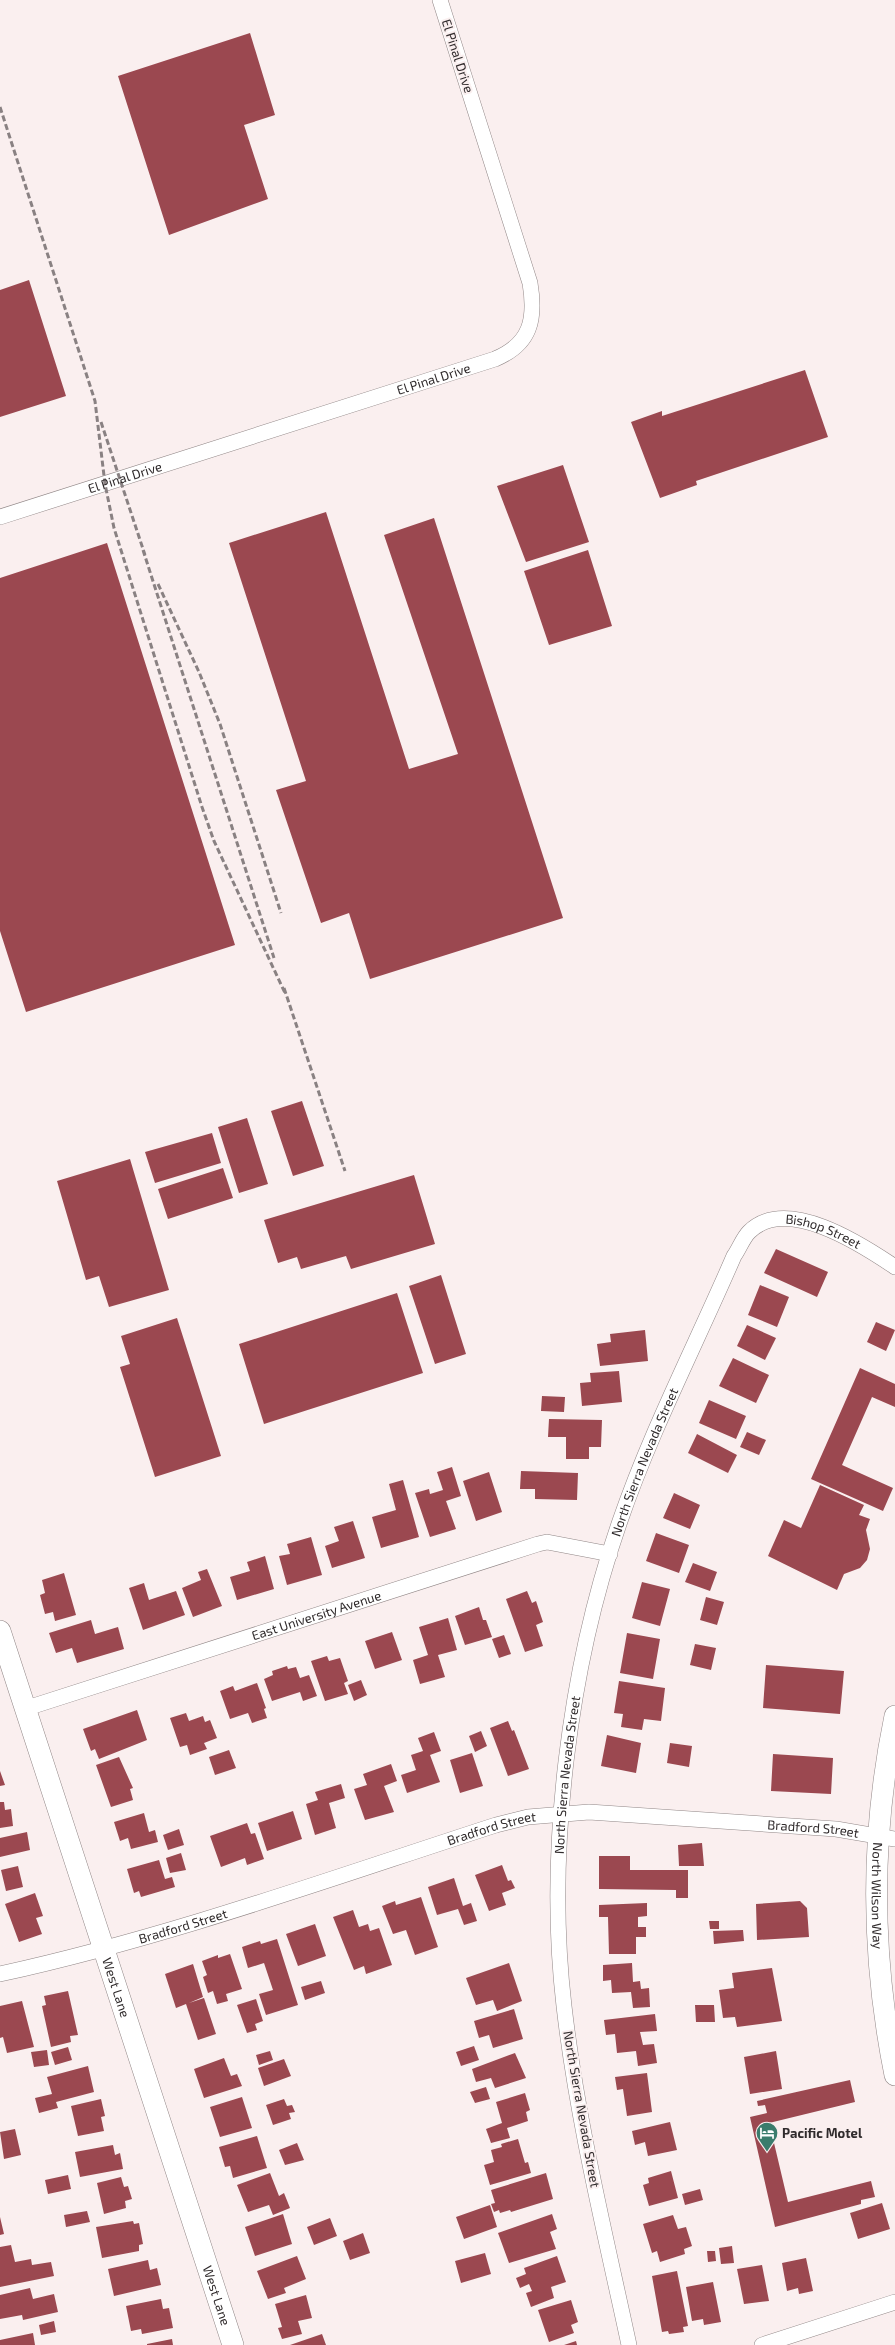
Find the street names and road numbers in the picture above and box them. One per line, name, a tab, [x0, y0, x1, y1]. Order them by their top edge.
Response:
street label: El Pinal Drive	[439, 17, 477, 95]
street label: El Pinal Drive	[394, 359, 472, 398]
street label: El Pinal Drive	[86, 458, 164, 496]
street label: Bishop Street	[785, 1211, 864, 1252]
street label: North Sierra Nevada Street	[607, 1385, 681, 1538]
street label: East University Avenue	[250, 1587, 383, 1643]
street label: North Sierra Nevada Street	[551, 1695, 583, 1854]
street label: Bradford Street	[445, 1808, 536, 1848]
street label: Bradford Street	[767, 1816, 860, 1841]
street label: North Wilson Way	[869, 1842, 886, 1950]
street label: Bradford Street	[137, 1905, 229, 1947]
street label: West Lane	[99, 1956, 134, 2019]
street label: North Sierra Nevada Street	[560, 2029, 604, 2189]
street label: West Lane	[200, 2264, 234, 2327]

